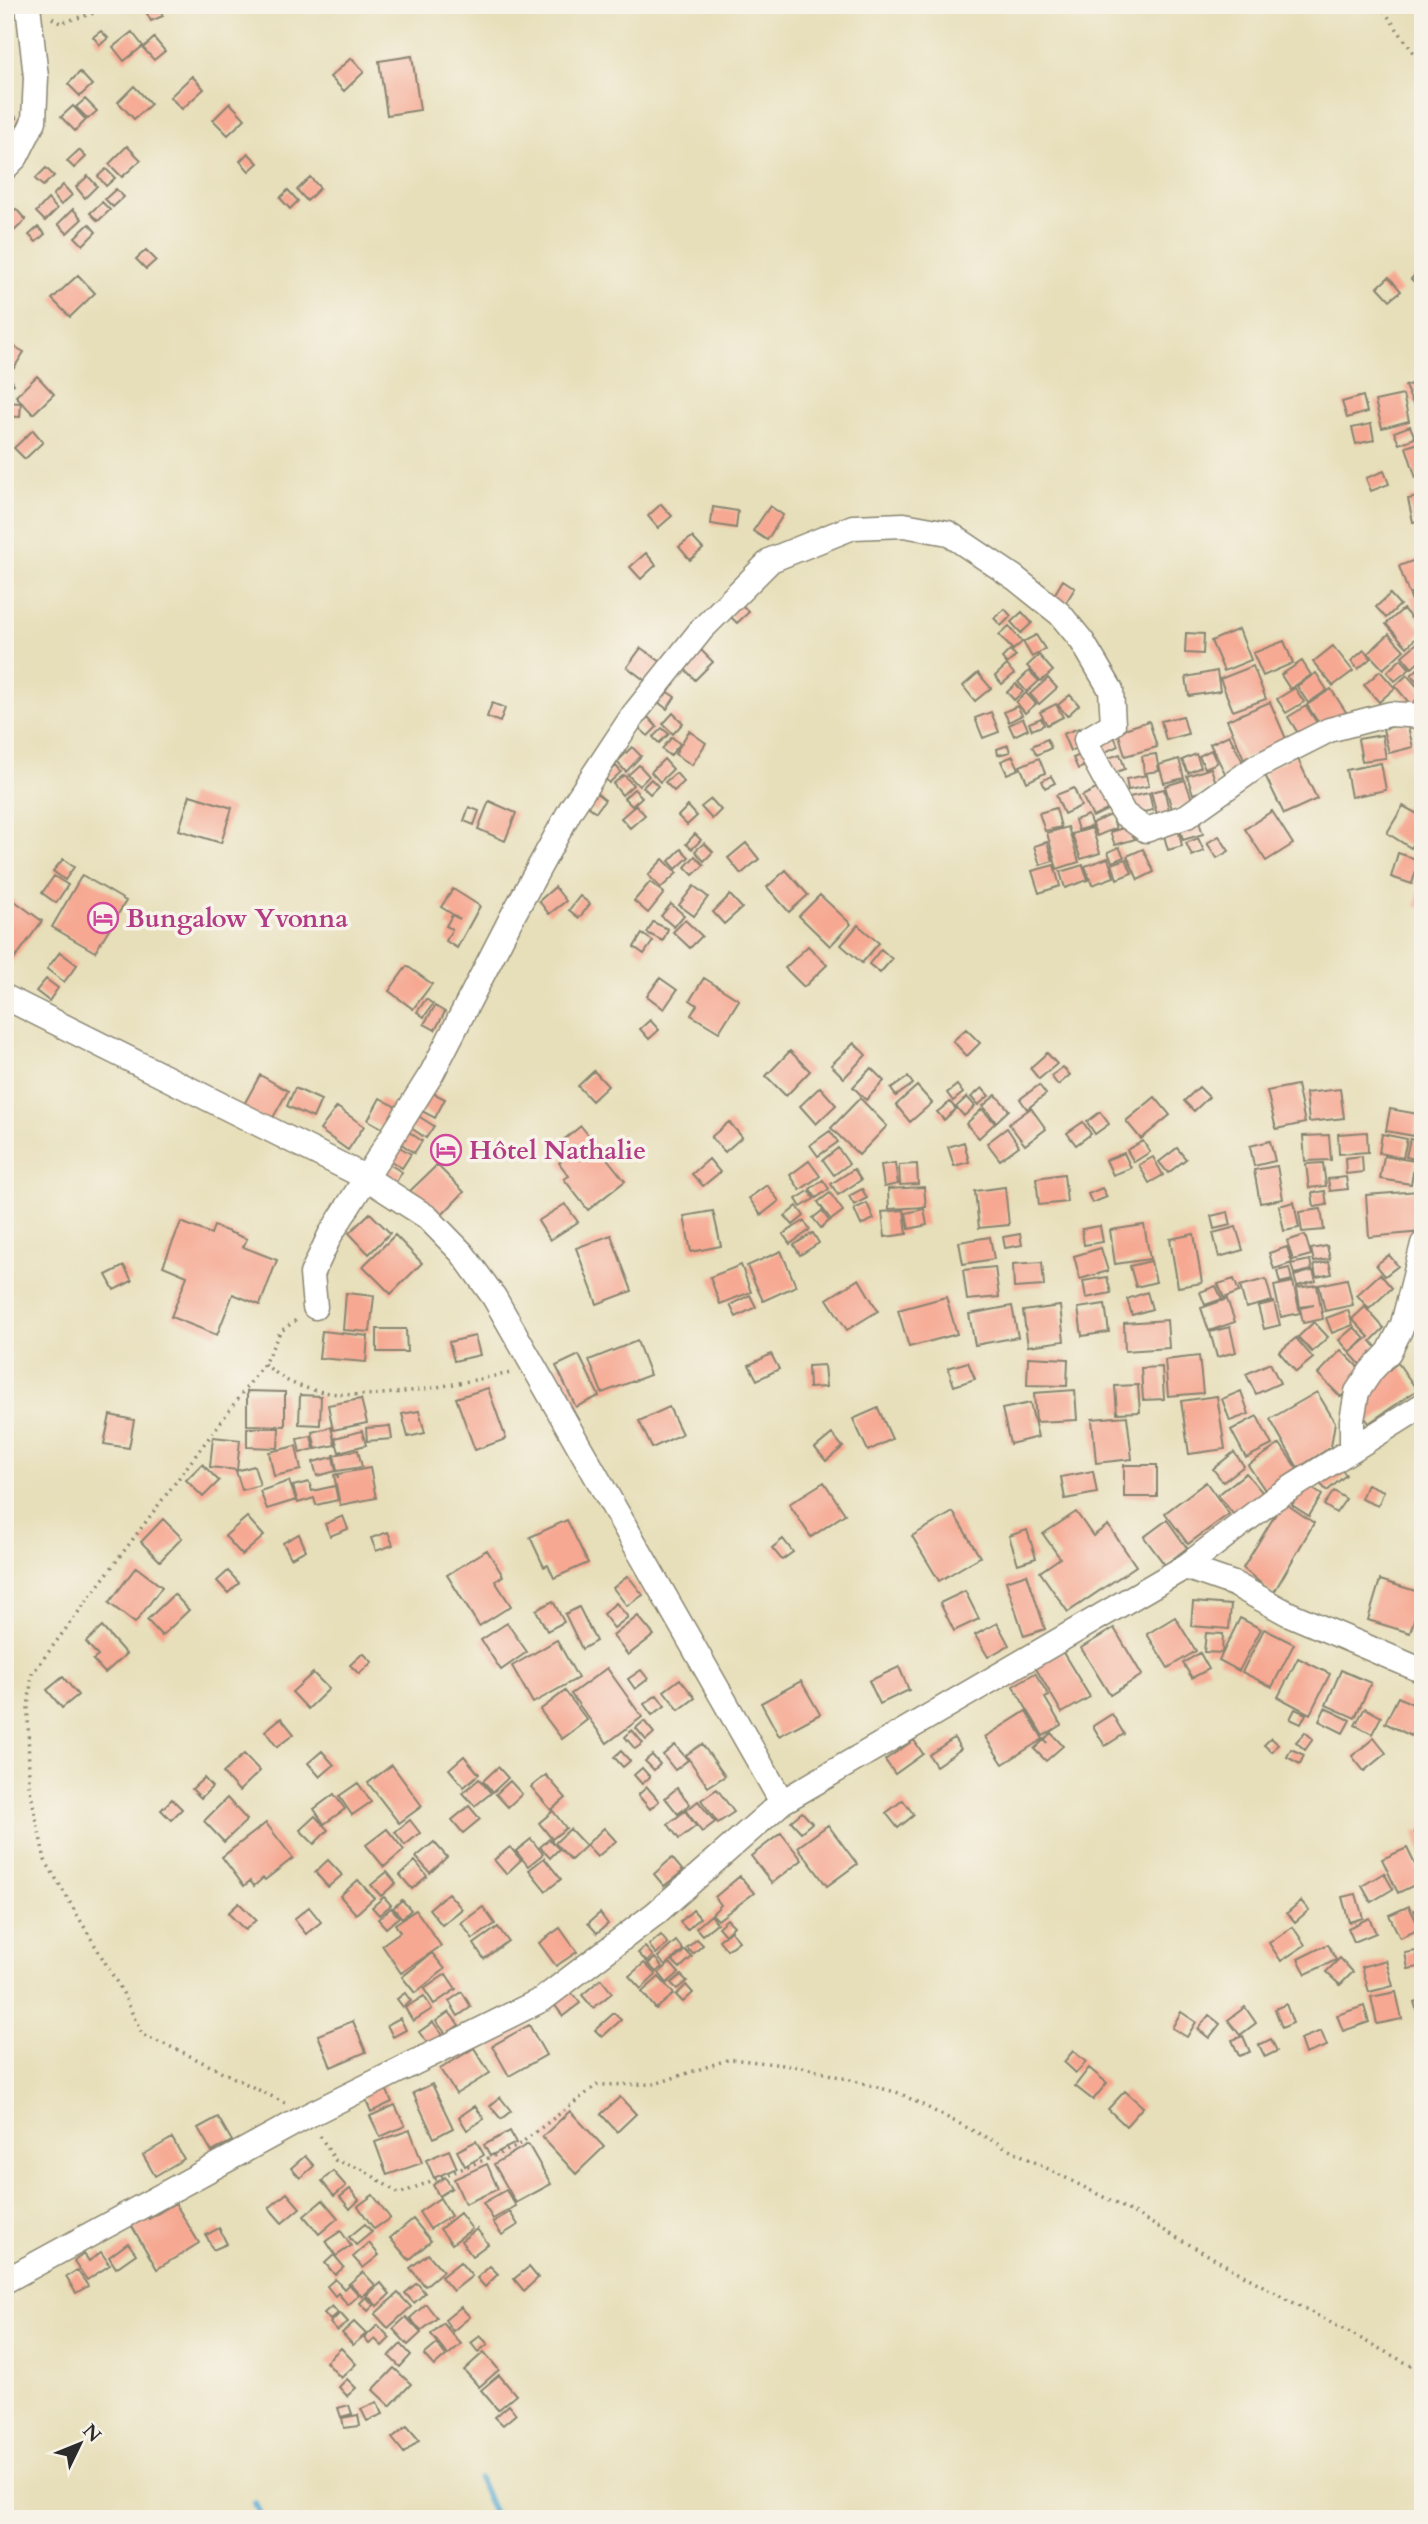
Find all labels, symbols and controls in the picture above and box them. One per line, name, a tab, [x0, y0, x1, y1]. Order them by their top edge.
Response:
hotel icon: Bungalow Yvonna	[86, 901, 120, 935]
place label: Bungalow Yvonna	[126, 901, 348, 936]
hotel icon: Hôtel Nathalie	[429, 1133, 463, 1167]
place label: Hôtel Nathalie	[469, 1133, 646, 1168]
north arrow	[46, 2408, 116, 2478]
text: N	[77, 2418, 107, 2448]

